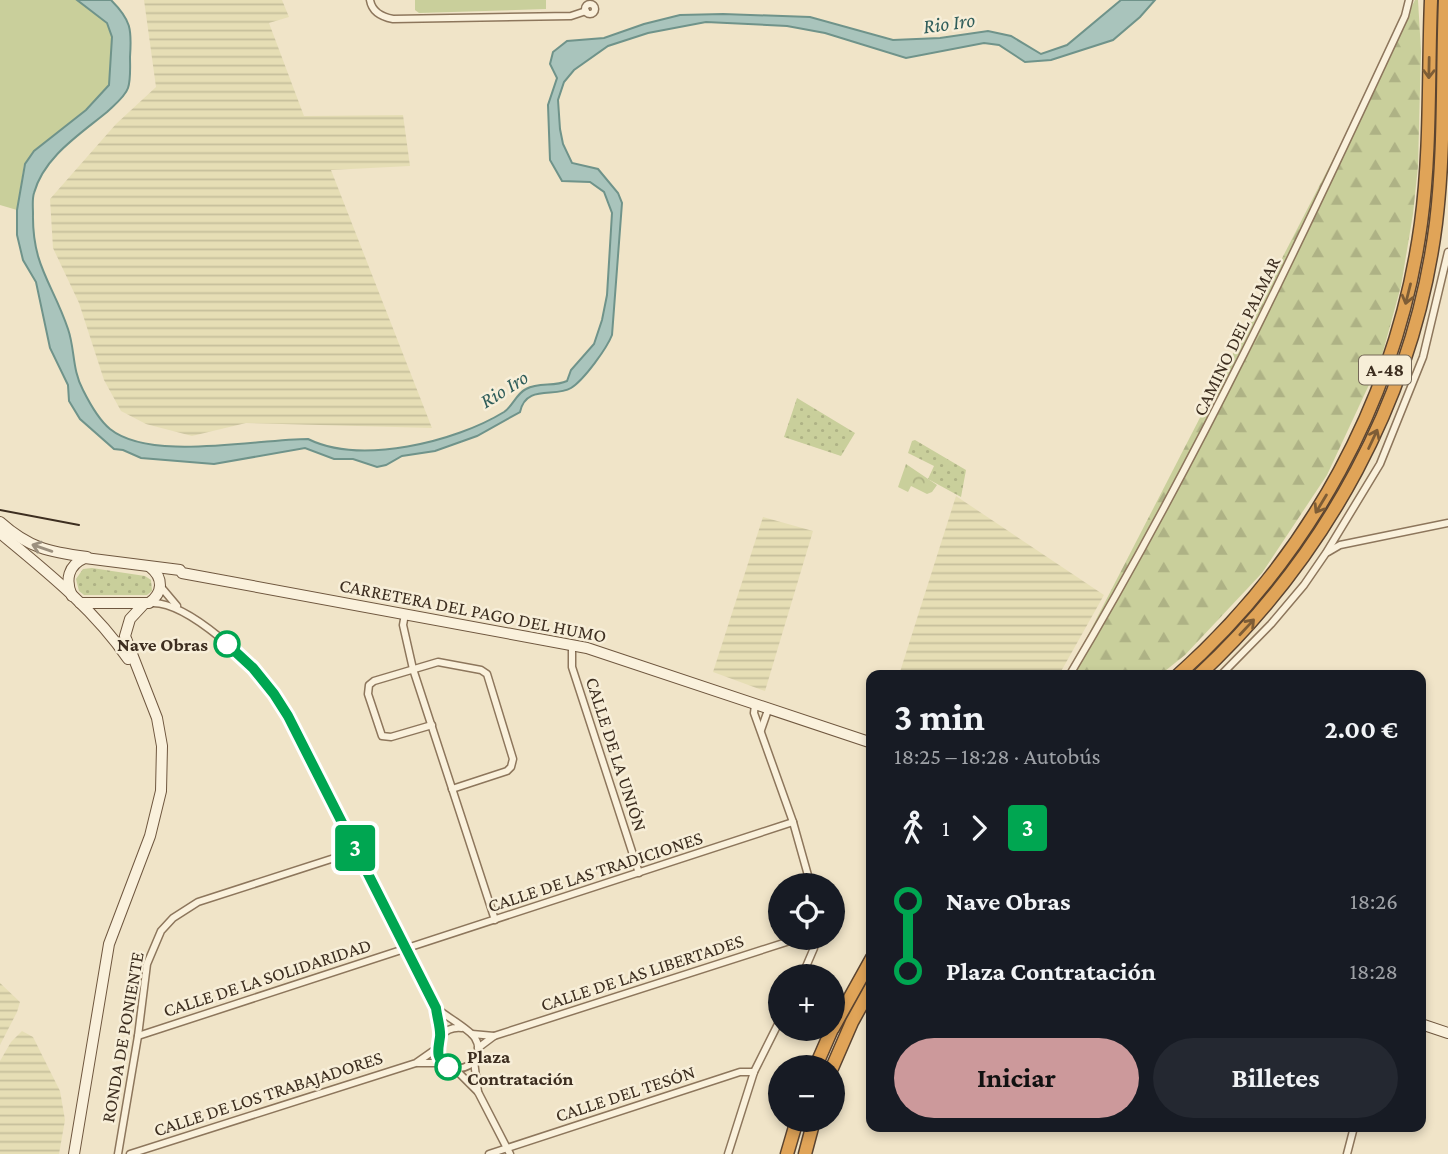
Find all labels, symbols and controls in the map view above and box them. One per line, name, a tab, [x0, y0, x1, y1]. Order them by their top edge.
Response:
water label: Rio Iro	[921, 7, 977, 39]
one-way arrow	[1422, 56, 1436, 79]
street label: CAMINO DEL PALMAR	[1189, 253, 1284, 419]
one-way arrow	[1401, 282, 1414, 305]
road number: A-48	[1359, 356, 1411, 384]
water label: Rio Iro	[475, 365, 533, 413]
one-way arrow	[1367, 429, 1380, 450]
one-way arrow	[1314, 493, 1328, 513]
one-way arrow	[31, 541, 53, 553]
street label: CARRETERA DEL PAGO DEL HUMO	[338, 574, 608, 647]
one-way arrow	[1238, 619, 1255, 636]
marker: Nave Obras	[214, 631, 240, 657]
place label: Nave Obras	[117, 634, 208, 655]
street label: CALLE DE LA UNIÓN	[582, 674, 651, 834]
text: 3 min	[894, 696, 985, 738]
text: 2.00 €	[1324, 715, 1398, 744]
text: 18:25 – 18:28 · Autobús	[894, 743, 1101, 769]
icon: walk	[894, 809, 932, 847]
icon: forward	[960, 809, 998, 847]
text: 3	[1022, 814, 1033, 841]
text: 1	[942, 815, 950, 841]
line badge: 3	[332, 825, 378, 871]
street label: CALLE DE LAS TRADICIONES	[485, 827, 705, 916]
text: 3	[349, 834, 361, 861]
map controls	[768, 873, 845, 1132]
button: locate	[768, 873, 845, 950]
text: Nave Obras	[946, 887, 1071, 916]
text: 18:26	[1350, 888, 1398, 914]
street label: CALLE DE LAS LIBERTADES	[538, 930, 746, 1015]
street label: CALLE DE LA SOLIDARIDAD	[160, 934, 374, 1021]
street label: RONDA DE PONIENTE	[97, 950, 148, 1124]
text: Plaza Contratación	[946, 957, 1156, 986]
text: 18:28	[1349, 958, 1398, 984]
button: +	[768, 964, 845, 1041]
button: Iniciar	[894, 1038, 1139, 1118]
button: Billetes	[1153, 1038, 1398, 1118]
street label: CALLE DE LOS TRABAJADORES	[151, 1046, 385, 1140]
place label: Plaza Contratación	[467, 1046, 574, 1089]
marker: Plaza Contratación	[435, 1054, 461, 1080]
button: −	[768, 1055, 845, 1132]
street label: CALLE DEL TESÓN	[553, 1061, 698, 1126]

